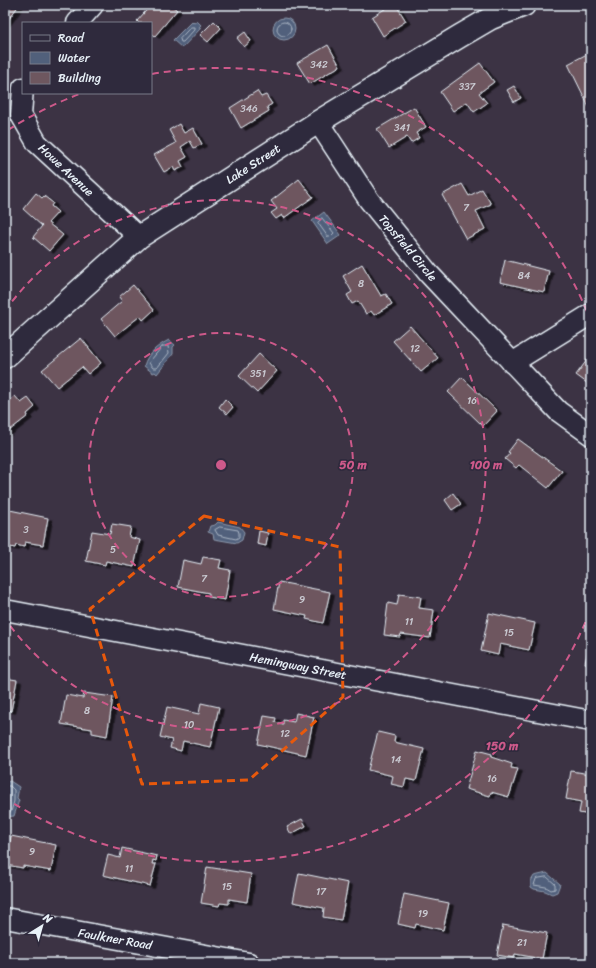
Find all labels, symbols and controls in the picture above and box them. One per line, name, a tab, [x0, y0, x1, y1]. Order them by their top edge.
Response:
legend	[22, 22, 152, 94]
text: Road	[58, 27, 85, 49]
text: Water	[58, 47, 91, 69]
house number: 342	[310, 56, 328, 74]
text: Building	[58, 67, 101, 89]
house number: 337	[459, 78, 477, 96]
house number: 346	[240, 100, 258, 118]
house number: 341	[394, 119, 410, 137]
street label: Howe Avenue	[33, 138, 99, 202]
street label: Lake Street	[221, 138, 285, 190]
house number: 7	[463, 199, 470, 217]
street label: Topsfield Circle	[373, 209, 443, 287]
house number: 84	[518, 267, 530, 285]
house number: 8	[358, 275, 364, 293]
house number: 12	[410, 340, 420, 358]
house number: 351	[250, 365, 266, 383]
house number: 16	[467, 392, 477, 410]
text: 50 m	[339, 454, 367, 476]
text: 100 m	[470, 454, 503, 476]
centre of rings	[214, 458, 228, 472]
house number: 3	[23, 521, 29, 539]
house number: 5	[110, 541, 116, 559]
house number: 7	[201, 570, 208, 588]
house number: 9	[299, 591, 305, 609]
house number: 11	[405, 613, 413, 631]
house number: 15	[504, 624, 514, 642]
street label: Hemingway Street	[248, 646, 348, 686]
house number: 8	[84, 702, 90, 720]
house number: 10	[184, 716, 194, 734]
house number: 12	[280, 725, 290, 743]
text: 150 m	[486, 735, 519, 757]
house number: 14	[391, 751, 401, 769]
house number: 16	[487, 770, 497, 788]
house number: 9	[29, 843, 35, 861]
house number: 11	[125, 860, 133, 878]
house number: 15	[222, 878, 232, 896]
house number: 17	[316, 883, 327, 901]
house number: 19	[418, 905, 428, 923]
north arrow	[22, 906, 62, 946]
text: N	[38, 908, 57, 929]
street label: Faulkner Road	[76, 922, 154, 956]
house number: 21	[517, 934, 527, 952]

